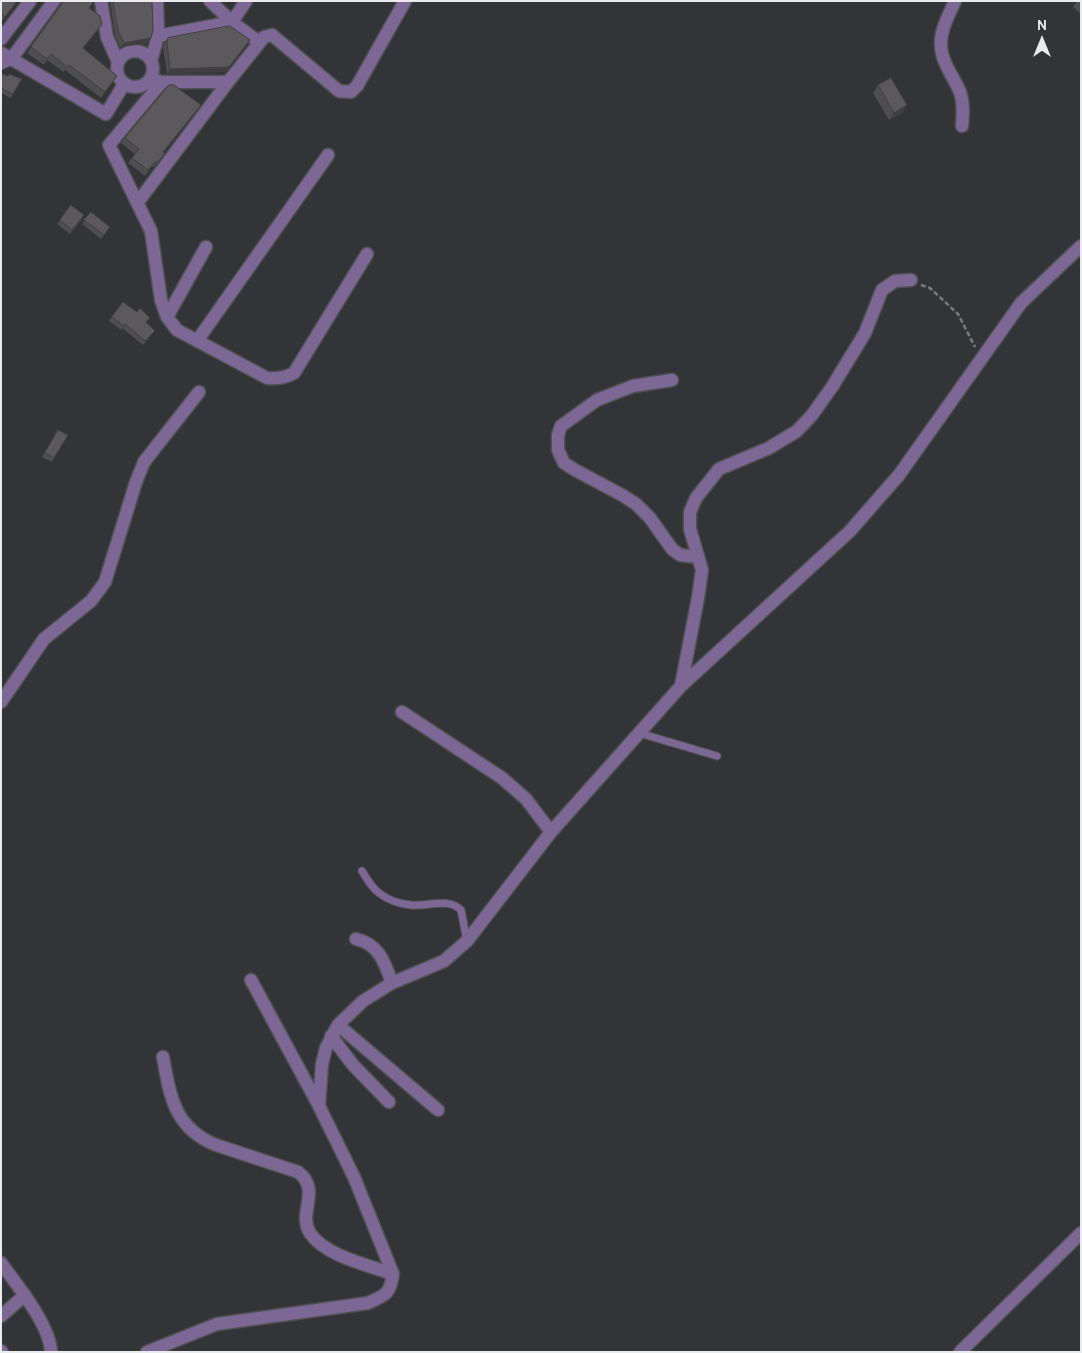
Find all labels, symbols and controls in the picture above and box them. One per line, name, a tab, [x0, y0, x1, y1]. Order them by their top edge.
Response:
north arrow	[1017, 15, 1067, 65]
text: N	[1037, 16, 1047, 34]

